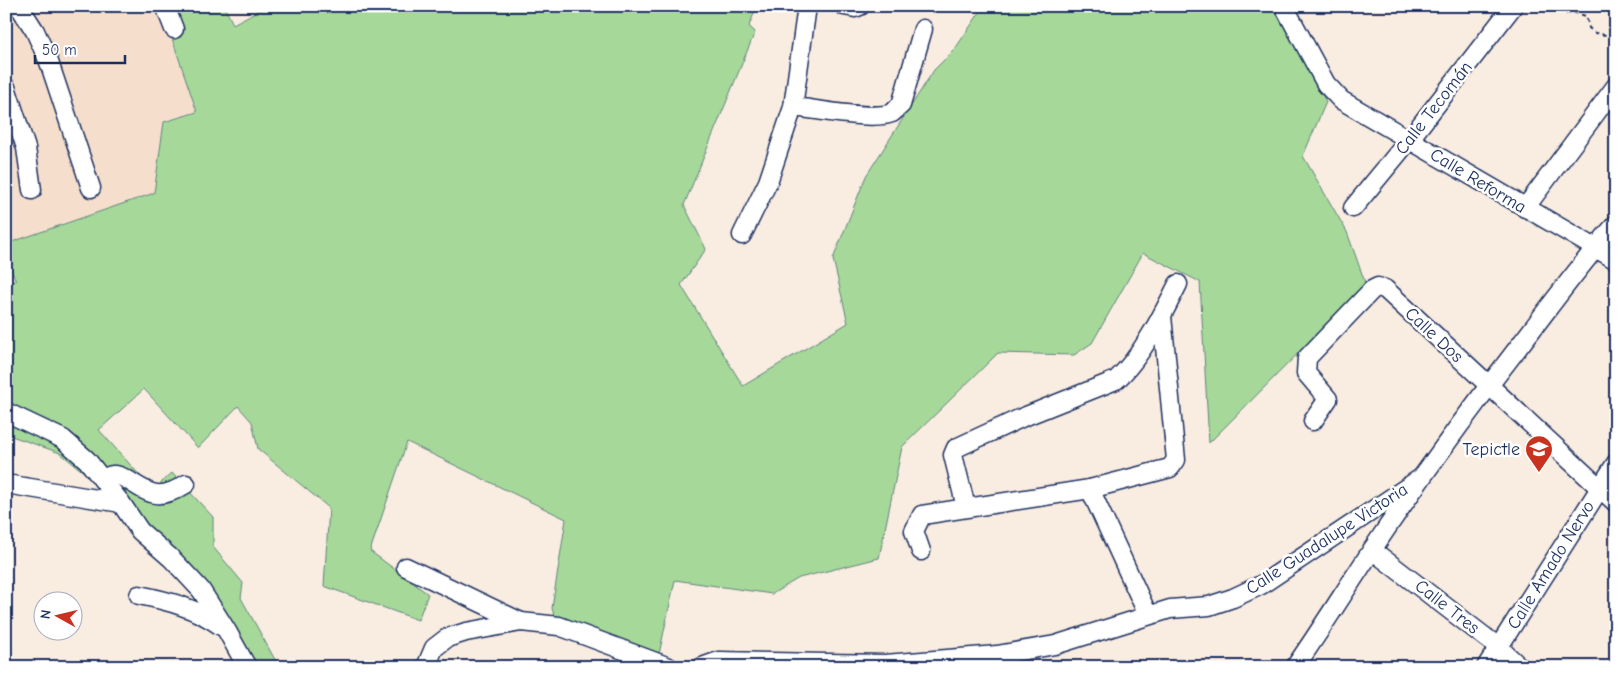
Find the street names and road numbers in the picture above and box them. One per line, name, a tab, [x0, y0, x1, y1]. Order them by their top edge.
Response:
street label: Calle Tecomán	[1391, 57, 1477, 159]
street label: Calle Reforma	[1426, 144, 1530, 218]
street label: Calle Dos	[1401, 303, 1467, 367]
street label: Calle Guadalupe Victoria	[1242, 479, 1412, 599]
street label: Calle Amado Nervo	[1503, 497, 1599, 633]
street label: Calle Tres	[1411, 575, 1483, 639]

